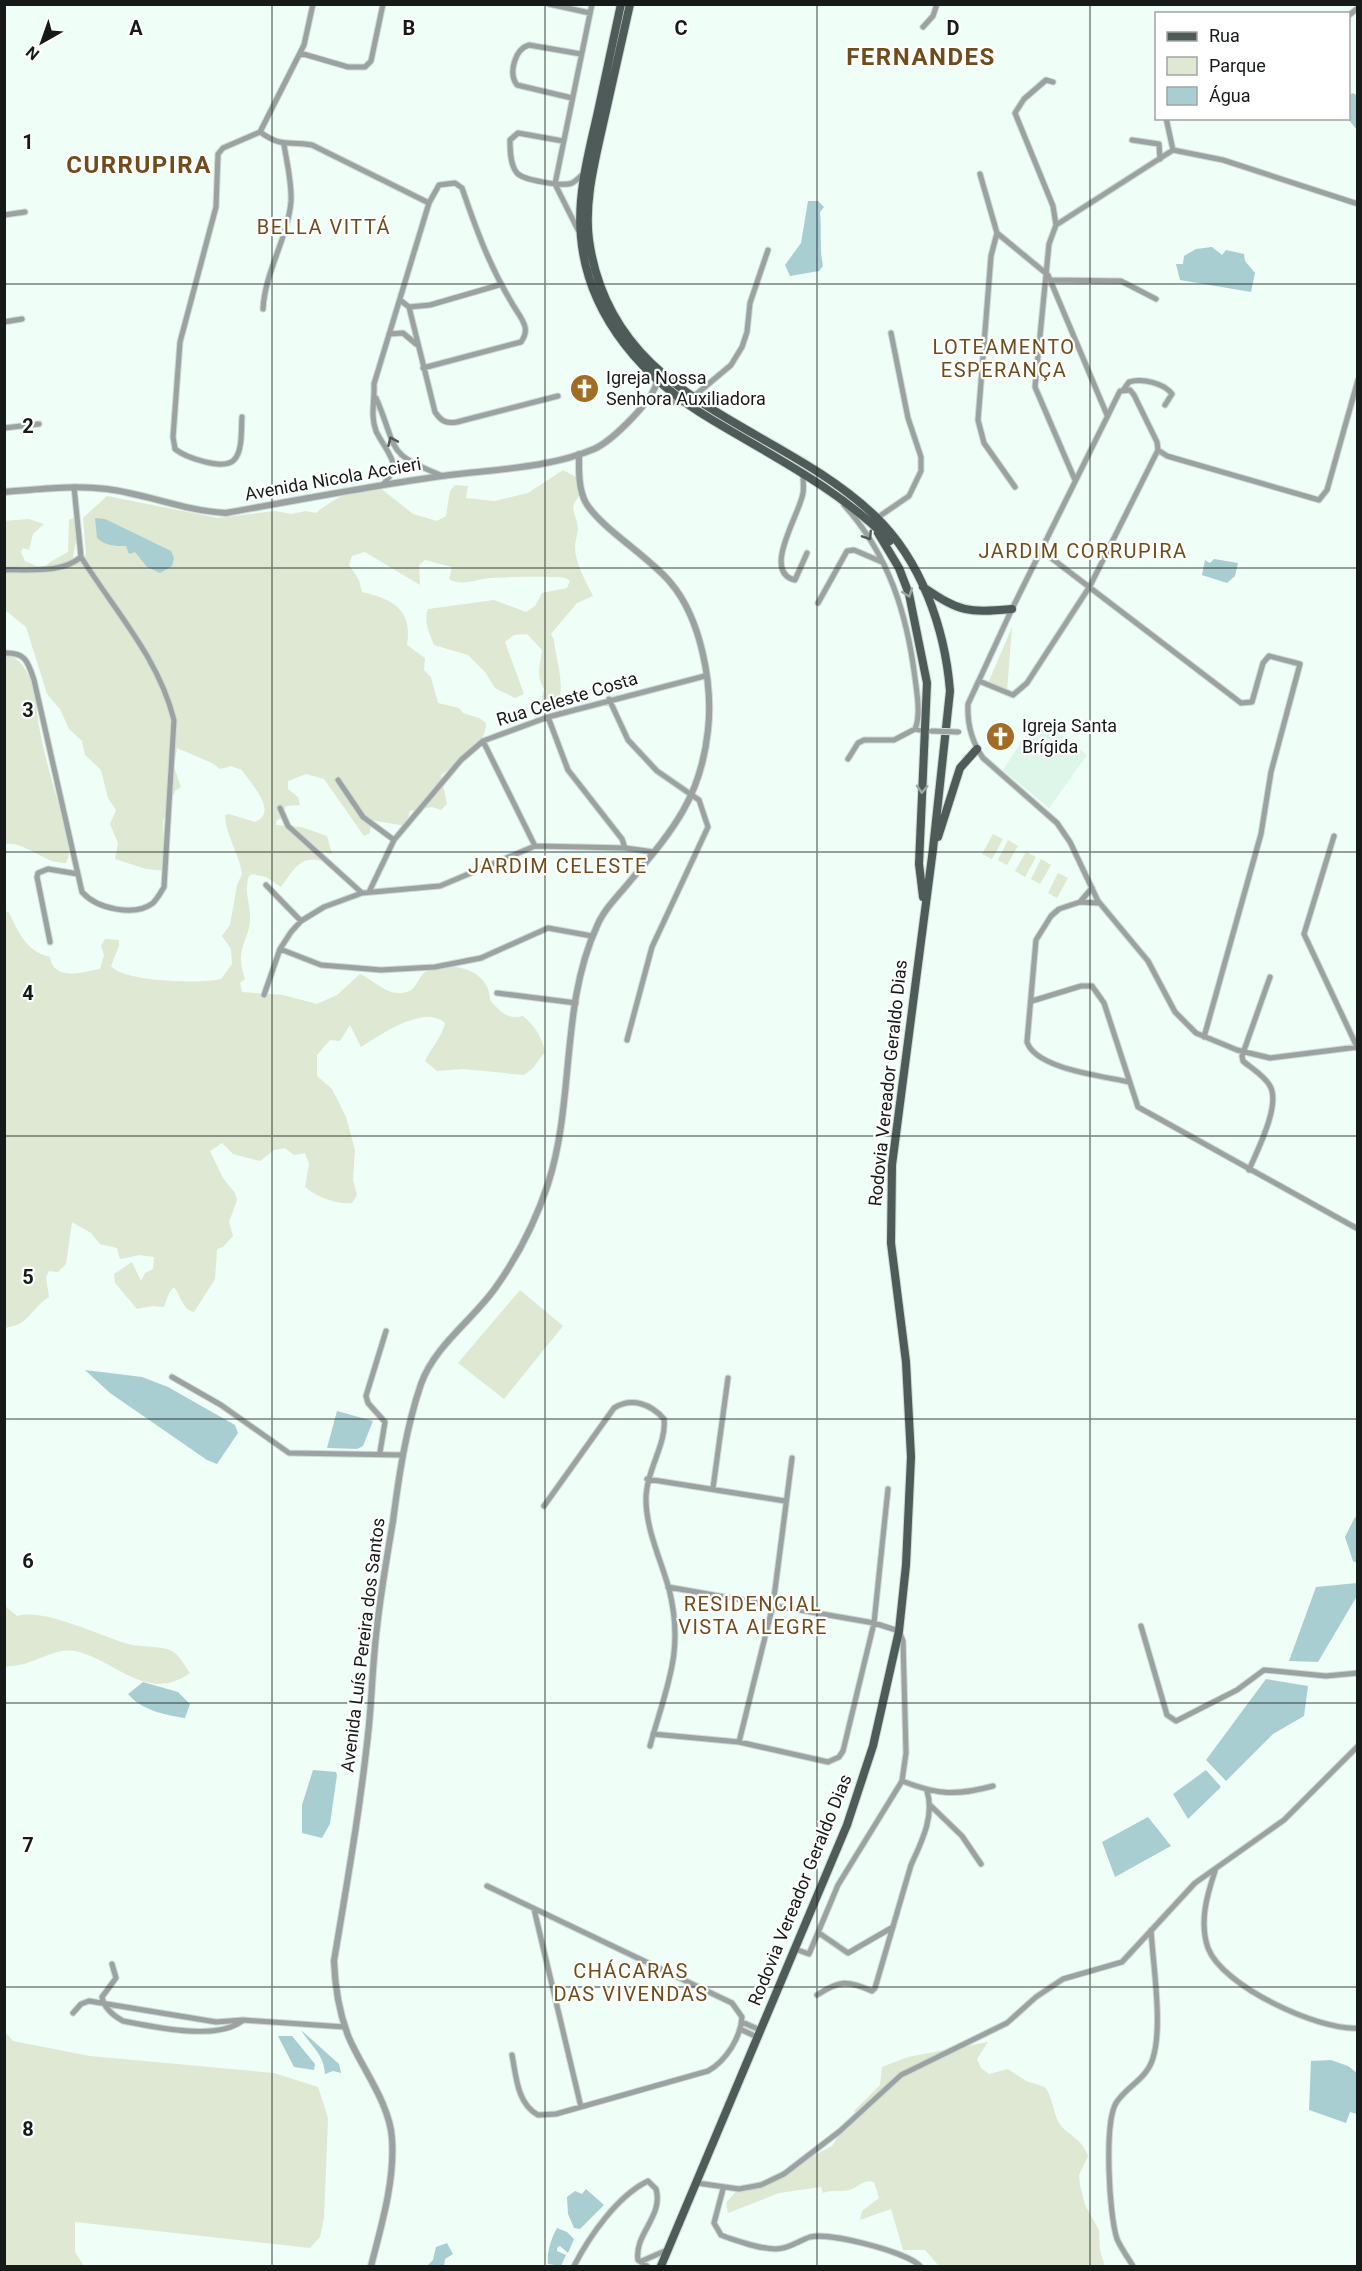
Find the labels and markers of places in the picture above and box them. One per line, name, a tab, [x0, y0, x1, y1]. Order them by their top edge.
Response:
place label: Igreja Nossa Senhora Auxiliadora	[606, 367, 766, 409]
church icon: Igreja Nossa Senhora Auxiliadora	[569, 372, 601, 404]
place label: Igreja Santa Brígida	[1022, 715, 1117, 757]
church icon: Igreja Santa Brígida	[985, 720, 1017, 752]

